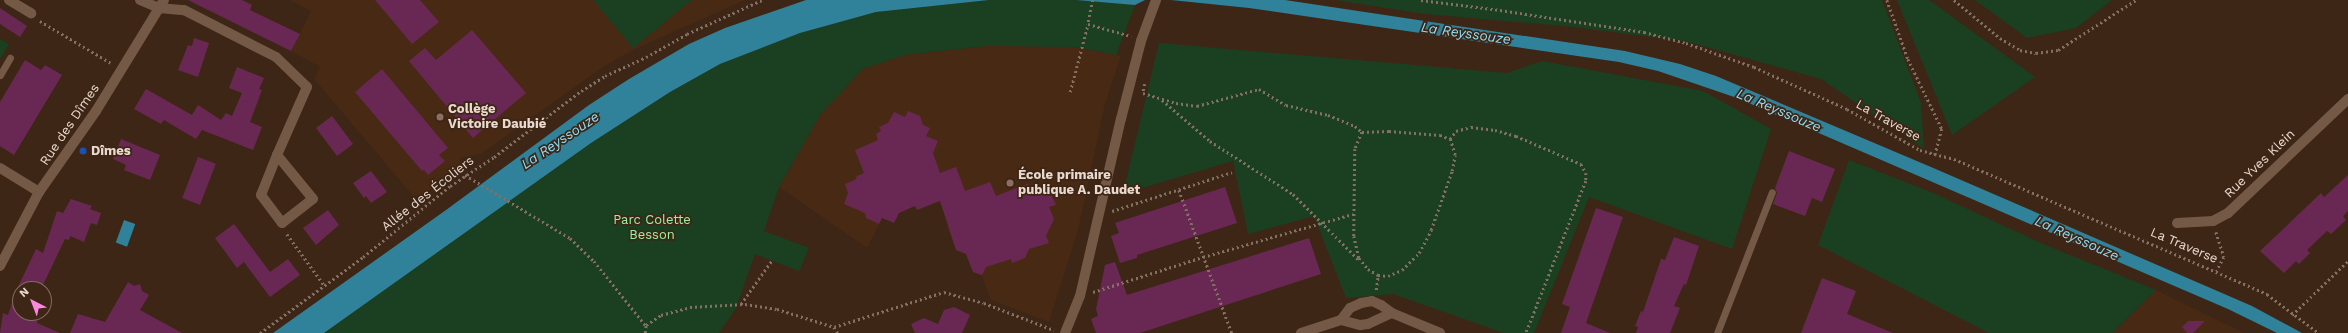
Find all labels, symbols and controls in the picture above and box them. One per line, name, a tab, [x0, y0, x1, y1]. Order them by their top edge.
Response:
water label: La Reyssouze	[1420, 18, 1512, 48]
street label: Rue des Dîmes	[37, 81, 103, 169]
water label: La Reyssouze	[1734, 85, 1824, 135]
street label: La Traverse	[1853, 97, 1923, 145]
place label: Collège Victoire Daubié	[448, 102, 546, 133]
water label: La Reyssouze	[518, 108, 602, 172]
marker: Collège Victoire Daubié	[435, 112, 445, 122]
street label: Rue Yves Klein	[2221, 126, 2299, 202]
place label: Dîmes	[91, 143, 131, 159]
marker: Dîmes	[78, 146, 88, 156]
street label: Allée des Écoliers	[379, 153, 477, 235]
place label: École primaire publique A. Daudet	[1018, 168, 1141, 199]
marker: École primaire publique A. Daudet	[1005, 178, 1015, 188]
water label: La Reyssouze	[2032, 212, 2122, 264]
park label: Parc Colette Besson	[613, 213, 691, 244]
street label: La Traverse	[2148, 225, 2220, 267]
north arrow	[12, 281, 52, 321]
text: N	[17, 285, 32, 300]

